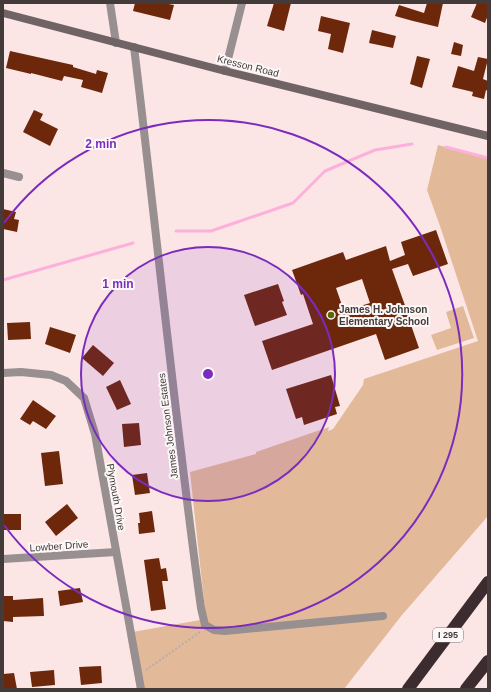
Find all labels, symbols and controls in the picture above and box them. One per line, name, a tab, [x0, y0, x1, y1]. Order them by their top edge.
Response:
street label: Kresson Road	[216, 53, 280, 79]
text: 2 min	[85, 137, 117, 151]
text: 1 min	[102, 277, 134, 291]
place label: James H. Johnson Elementary School	[339, 304, 429, 327]
marker: James H. Johnson Elementary School	[326, 310, 336, 320]
centre of rings	[201, 367, 215, 381]
street label: James Johnson Estates	[156, 373, 180, 479]
street label: Plymouth Drive	[105, 463, 127, 532]
street label: Lowber Drive	[29, 538, 89, 554]
road number: I 295	[433, 628, 463, 642]

